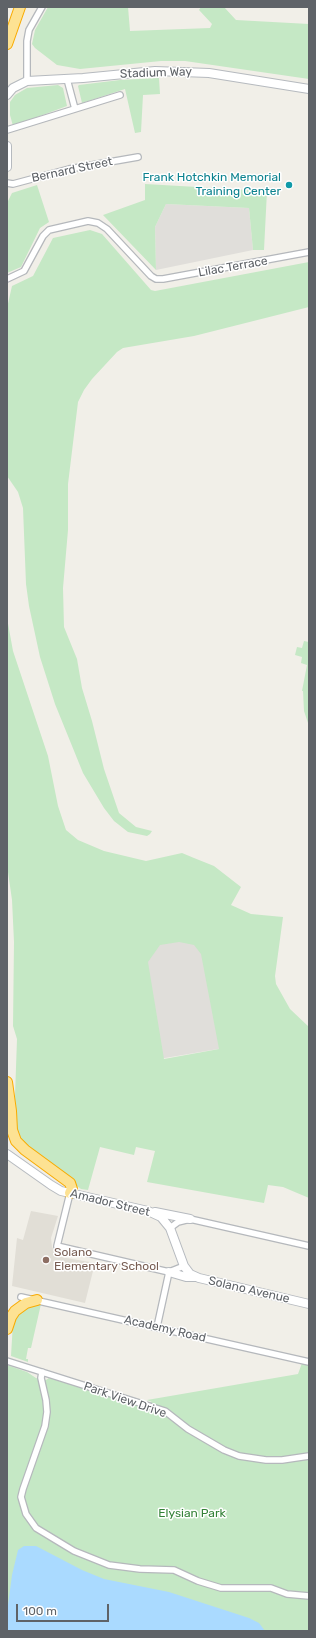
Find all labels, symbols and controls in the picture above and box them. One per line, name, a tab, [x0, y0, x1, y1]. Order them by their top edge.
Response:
street label: Stadium Way	[120, 65, 192, 81]
street label: Bernard Street	[30, 154, 114, 186]
place label: Frank Hotchkin Memorial Training Center	[143, 171, 281, 199]
marker: Frank Hotchkin Memorial Training Center	[284, 180, 294, 190]
street label: Lilac Terrace	[197, 254, 269, 280]
street label: Amador Street	[69, 1186, 151, 1220]
place label: Solano Elementary School	[54, 1246, 159, 1274]
marker: Solano Elementary School	[41, 1255, 51, 1265]
street label: Solano Avenue	[207, 1274, 291, 1306]
street label: Academy Road	[123, 1313, 207, 1345]
street label: Park View Drive	[82, 1379, 168, 1421]
park label: Elysian Park	[158, 1507, 226, 1521]
scale bar	[18, 1596, 111, 1622]
text: 100 m	[23, 1604, 57, 1618]

